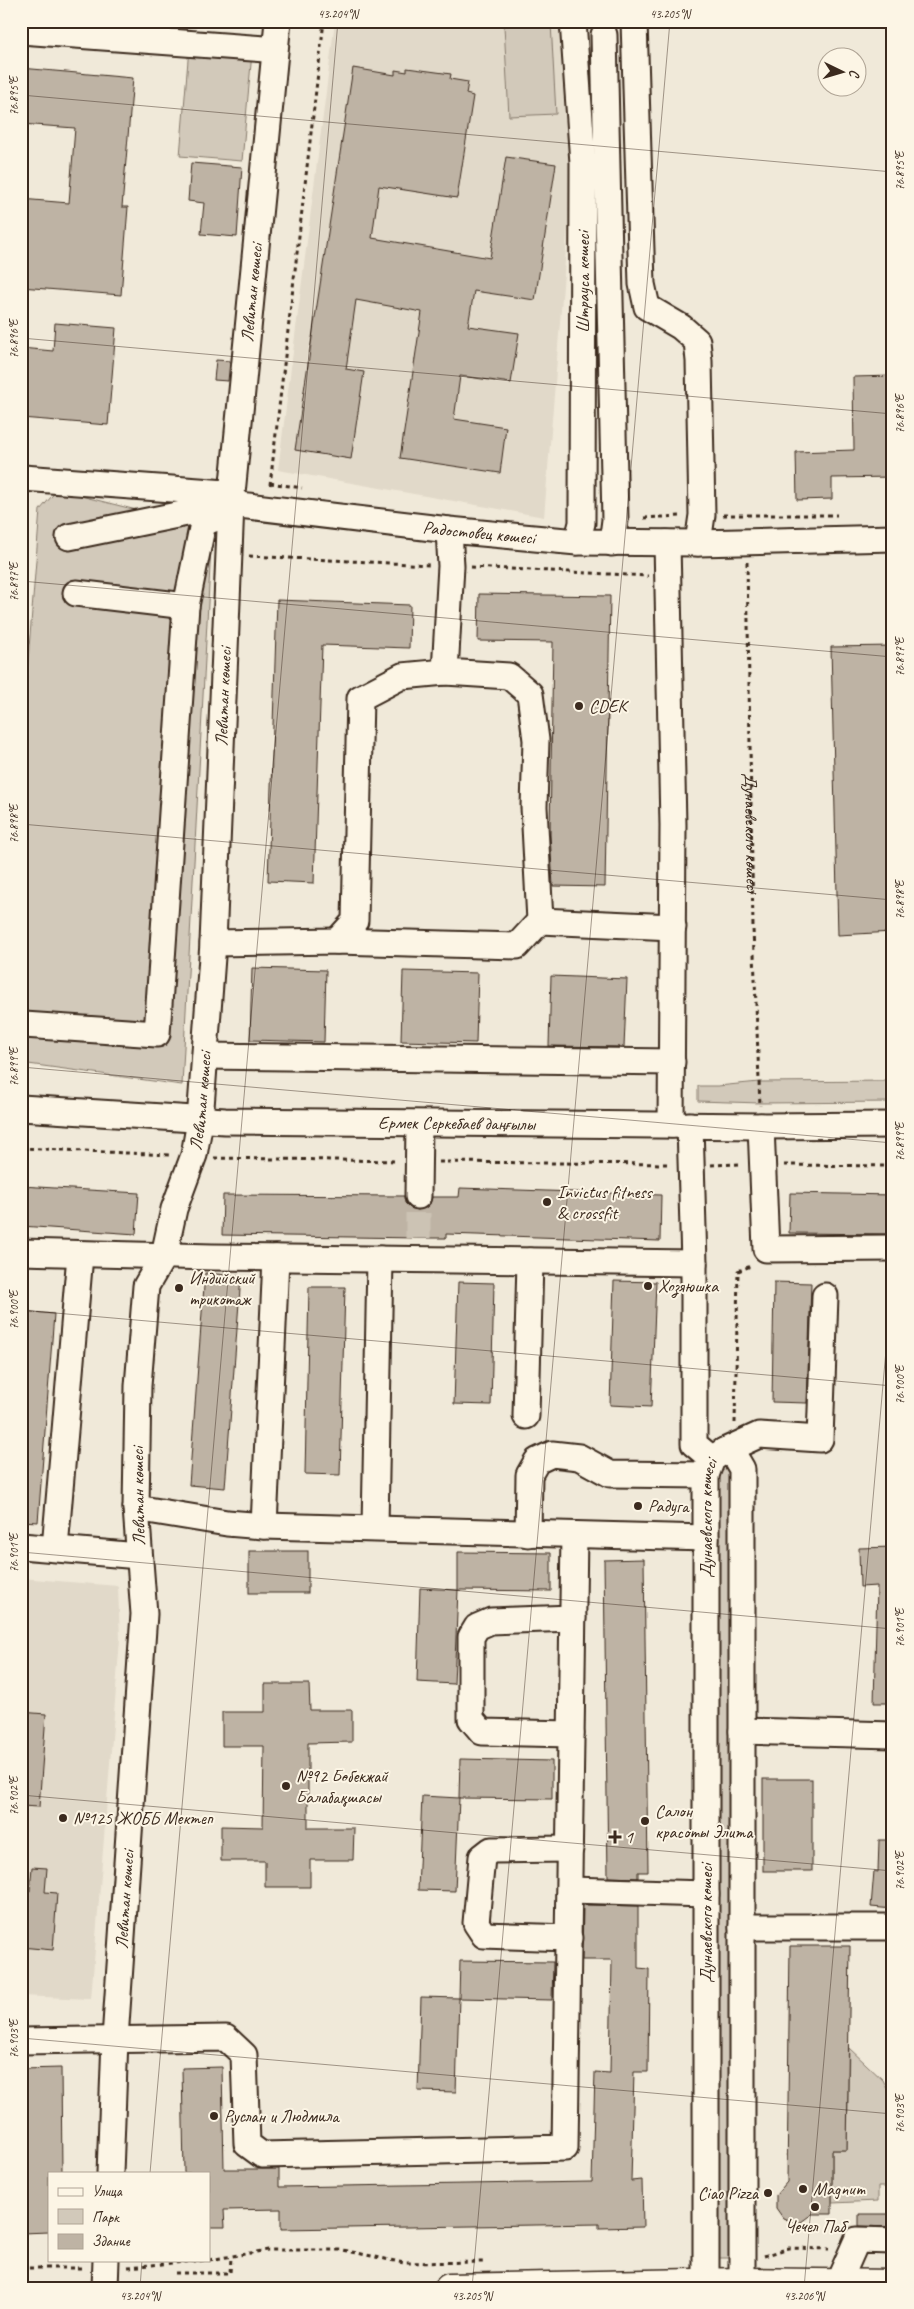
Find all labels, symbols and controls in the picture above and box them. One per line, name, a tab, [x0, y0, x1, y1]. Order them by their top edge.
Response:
text: 43.204°N	[318, 6, 360, 22]
text: 43.205°N	[650, 6, 692, 22]
north arrow	[816, 48, 866, 98]
text: С	[845, 69, 863, 79]
text: 76.895°E	[6, 75, 22, 116]
text: 76.895°E	[892, 150, 908, 191]
street label: Штрауса көшесі	[572, 228, 594, 333]
street label: Левитан көшесі	[236, 240, 268, 343]
text: 76.896°E	[6, 318, 22, 359]
text: 76.896°E	[892, 393, 908, 434]
street label: Радостовец көшесі	[422, 516, 539, 549]
text: 76.897°E	[6, 561, 22, 602]
text: 76.897°E	[892, 636, 908, 677]
street label: Левитан көшесі	[210, 644, 236, 746]
place label: CDEK	[589, 695, 629, 717]
marker: CDEK	[573, 700, 585, 712]
street label: Дунаевского көшесі	[739, 773, 763, 895]
text: 76.898°E	[6, 803, 22, 844]
text: 76.898°E	[892, 879, 908, 920]
text: 76.899°E	[6, 1046, 22, 1087]
street label: Левитан көшесі	[184, 1048, 216, 1152]
street label: Ермек Серкебаев даңғылы	[378, 1111, 537, 1135]
text: 76.899°E	[892, 1121, 908, 1162]
place label: Invictus fitness & crossfit	[557, 1181, 654, 1224]
marker: Invictus fitness & crossfit	[541, 1196, 553, 1208]
place label: Индийский трикотаж	[189, 1267, 256, 1310]
place label: Хозяюшка	[658, 1275, 719, 1298]
marker: Хозяюшка	[642, 1280, 654, 1292]
marker: Индийский трикотаж	[173, 1282, 185, 1294]
text: 76.900°E	[6, 1289, 22, 1330]
text: 76.900°E	[892, 1364, 908, 1405]
street label: Левитан көшесі	[126, 1444, 150, 1546]
street label: Дунаевского көшесі	[695, 1453, 723, 1578]
place label: Радуга	[648, 1495, 690, 1517]
marker: Радуга	[632, 1500, 644, 1512]
text: 76.901°E	[6, 1532, 22, 1573]
text: 76.901°E	[892, 1607, 908, 1648]
place label: №92 Бөбекжай Балабақшасы	[296, 1765, 389, 1808]
text: 76.902°E	[6, 1775, 22, 1816]
marker: №92 Бөбекжай Балабақшасы	[280, 1780, 292, 1792]
place label: Салон красоты Элита	[655, 1800, 754, 1843]
place label: №125 ЖОББ Мектеп	[73, 1807, 214, 1829]
marker: №125 ЖОББ Мектеп	[57, 1812, 69, 1824]
marker: Салон красоты Элита	[639, 1815, 651, 1827]
place label: 1	[625, 1826, 634, 1848]
marker: 1	[609, 1831, 621, 1843]
street label: Левитан көшесі	[110, 1847, 139, 1950]
text: 76.902°E	[892, 1850, 908, 1891]
street label: Дунаевского көшесі	[695, 1861, 717, 1983]
text: 76.903°E	[6, 2018, 22, 2059]
text: 76.903°E	[892, 2093, 908, 2134]
place label: Руслан и Людмила	[224, 2105, 340, 2127]
marker: Руслан и Людмила	[208, 2110, 220, 2122]
legend	[48, 2172, 210, 2262]
place label: Magnum	[813, 2178, 866, 2200]
text: Улица	[92, 2182, 123, 2201]
place label: Ciao Pizza	[698, 2182, 760, 2204]
marker: Magnum	[797, 2183, 809, 2195]
marker: Ciao Pizza	[762, 2187, 774, 2199]
marker: Чечел Паб	[809, 2201, 821, 2213]
text: Парк	[92, 2208, 120, 2227]
place label: Чечел Паб	[785, 2215, 849, 2237]
text: Здание	[92, 2232, 131, 2251]
text: 43.204°N	[120, 2288, 162, 2304]
text: 43.205°N	[452, 2288, 494, 2304]
text: 43.206°N	[784, 2288, 826, 2304]

